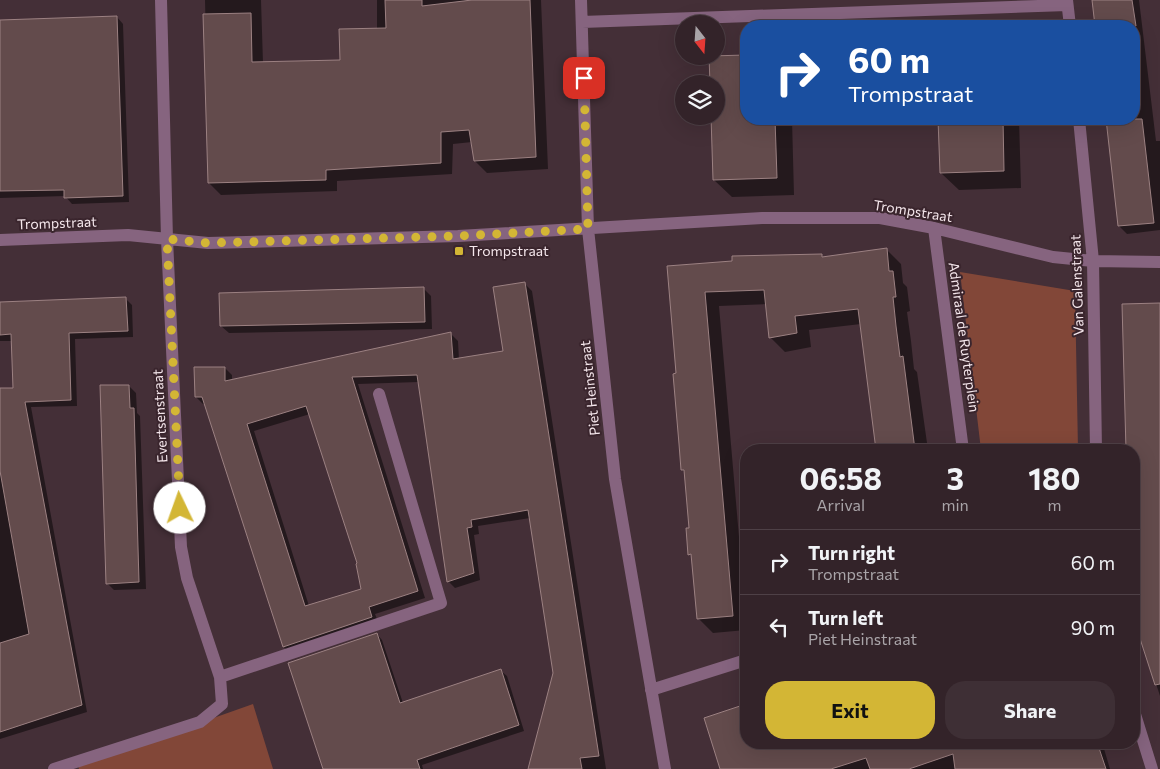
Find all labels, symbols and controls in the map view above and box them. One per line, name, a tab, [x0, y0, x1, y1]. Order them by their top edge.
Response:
north arrow	[675, 15, 725, 65]
map controls	[675, 15, 725, 125]
text: 60 m	[848, 37, 930, 80]
icon: right	[765, 40, 830, 105]
pin	[563, 57, 605, 99]
icon: arrive	[570, 64, 598, 92]
button: layers	[675, 75, 725, 125]
text: Trompstraat	[848, 80, 973, 107]
street label: Trompstraat	[872, 196, 954, 225]
street label: Trompstraat	[17, 213, 97, 232]
street label: Van Galenstraat	[1066, 234, 1087, 336]
place label: Trompstraat	[469, 242, 549, 259]
marker: Trompstraat	[453, 245, 465, 257]
street label: Admiraal de Ruyterplein	[946, 261, 983, 413]
street label: Piet Heinstraat	[576, 339, 603, 436]
street label: Evertsenstraat	[149, 369, 170, 463]
text: 06:58	[800, 459, 882, 496]
text: 3	[946, 459, 964, 496]
text: 180	[1028, 459, 1080, 496]
position arrow	[153, 481, 205, 533]
text: Arrival	[817, 495, 865, 514]
text: min	[942, 495, 969, 514]
text: m	[1047, 495, 1061, 514]
text: Turn right	[808, 541, 895, 564]
icon: right	[765, 548, 793, 576]
text: 60 m	[1071, 551, 1115, 574]
text: Trompstraat	[808, 564, 899, 583]
text: Turn left	[808, 606, 883, 629]
icon: left	[765, 613, 793, 641]
text: 90 m	[1071, 616, 1115, 639]
text: Piet Heinstraat	[808, 629, 917, 648]
button: Exit	[765, 681, 935, 739]
button: Share	[945, 681, 1115, 739]

